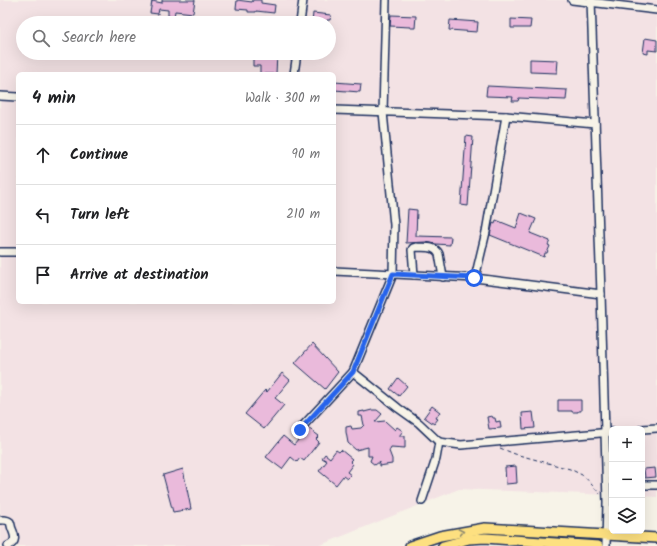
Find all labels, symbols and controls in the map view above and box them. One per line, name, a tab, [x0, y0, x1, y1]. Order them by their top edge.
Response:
search box	[16, 16, 336, 60]
text: Search here	[62, 26, 136, 50]
icon: search	[30, 27, 52, 49]
text: 4 min	[32, 85, 76, 112]
text: Walk · 300 m	[245, 88, 320, 109]
text: Continue	[70, 143, 128, 167]
icon: ahead	[32, 144, 54, 166]
text: 90 m	[292, 144, 320, 165]
text: Turn left	[70, 203, 130, 227]
icon: left	[32, 204, 54, 226]
text: 210 m	[286, 204, 320, 225]
text: Arrive at destination	[70, 263, 209, 287]
icon: arrive	[32, 264, 54, 286]
route start	[465, 269, 483, 287]
route end	[291, 421, 309, 439]
map controls	[609, 426, 645, 534]
button: +	[609, 426, 645, 462]
button: −	[609, 462, 645, 498]
button: layers	[609, 498, 645, 534]
one-way arrow	[457, 528, 464, 537]

